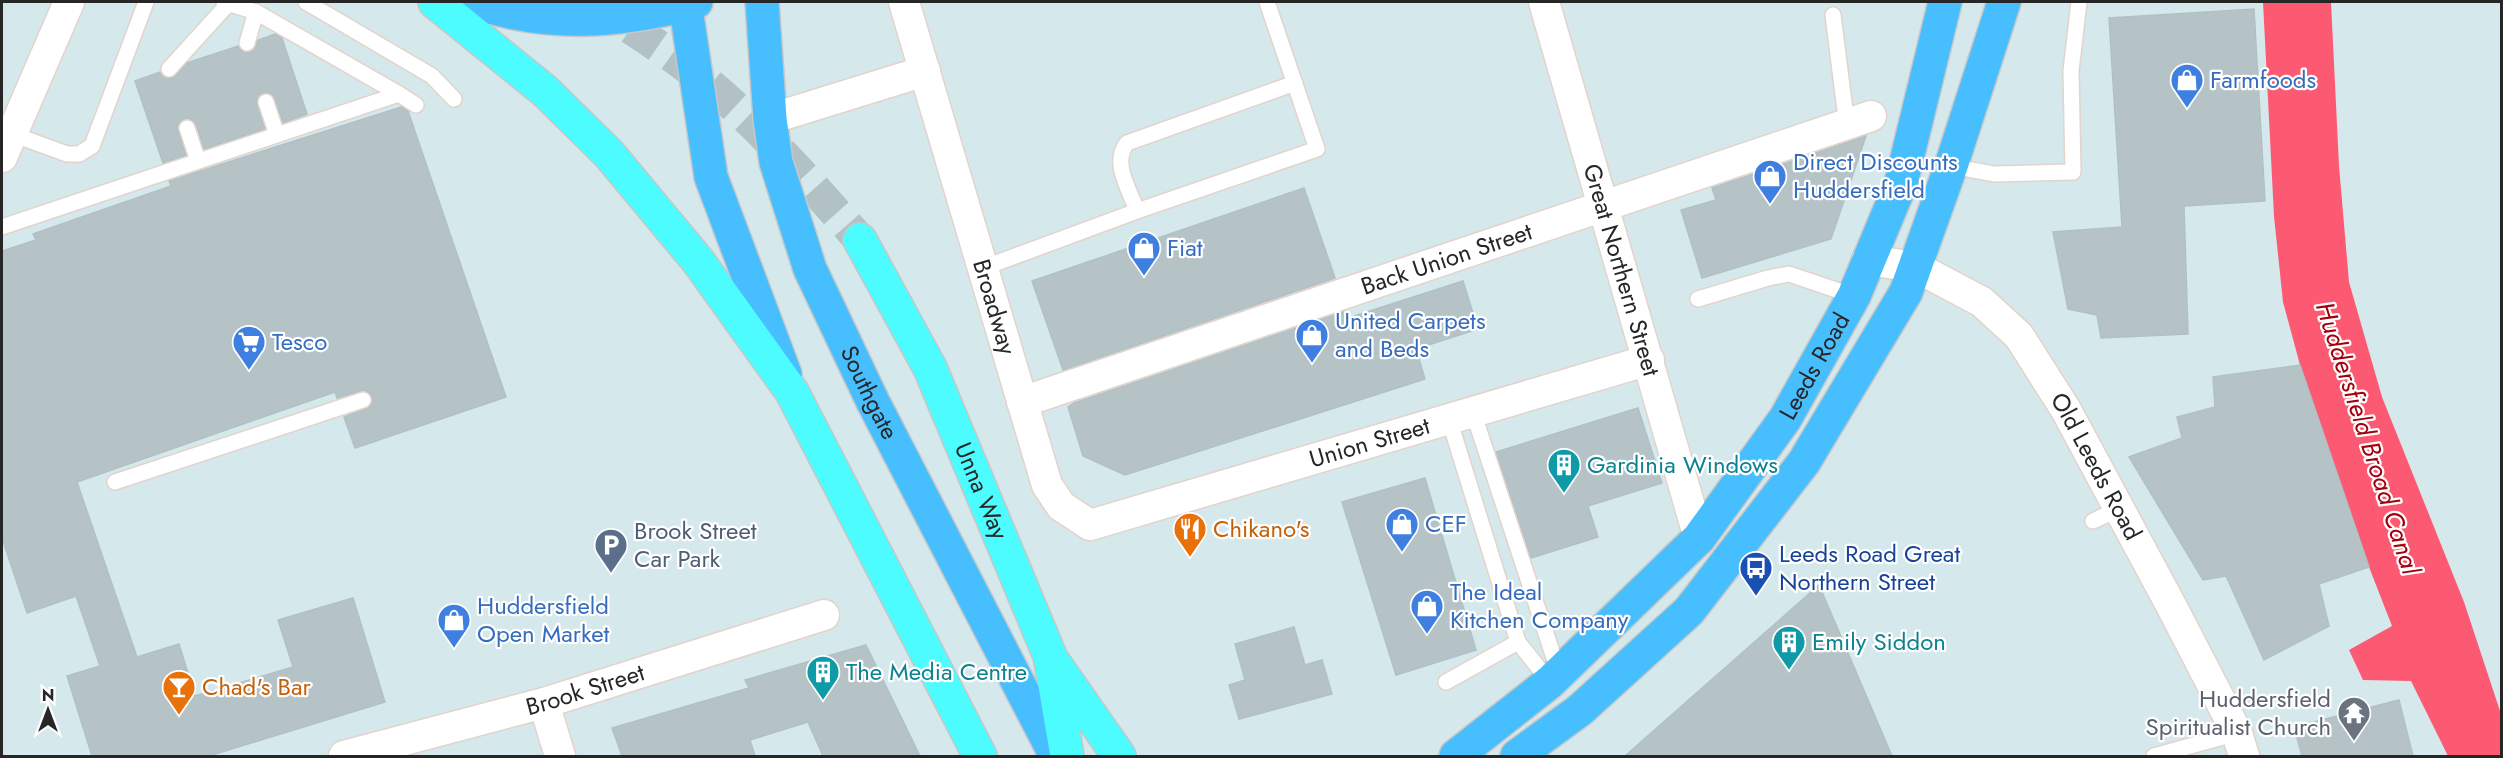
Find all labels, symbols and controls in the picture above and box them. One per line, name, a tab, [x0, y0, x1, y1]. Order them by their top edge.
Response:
shop icon: Farmfoods	[2169, 62, 2205, 109]
place label: Farmfoods	[2210, 62, 2316, 97]
place label: Direct Discounts Huddersfield	[1793, 144, 1958, 207]
shop icon: Direct Discounts Huddersfield	[1752, 158, 1788, 205]
street label: Great Northern Street	[1575, 160, 1669, 380]
street label: Back Union Street	[1356, 213, 1537, 304]
shop icon: Fiat	[1126, 230, 1162, 277]
place label: Fiat	[1167, 230, 1203, 265]
street label: Broadway	[964, 255, 1026, 359]
water label: Huddersfield Broad Canal	[2306, 297, 2430, 580]
place label: United Carpets and Beds	[1335, 303, 1486, 366]
street label: Leeds Road	[1770, 306, 1858, 426]
shop icon: United Carpets and Beds	[1294, 317, 1330, 364]
supermarket icon: Tesco	[231, 324, 267, 371]
place label: Tesco	[272, 324, 327, 359]
street label: Southgate	[832, 340, 907, 446]
street label: Old Leeds Road	[2042, 385, 2151, 546]
street label: Union Street	[1305, 408, 1434, 476]
street label: Unna Way	[946, 437, 1018, 545]
building icon: Gardinia Windows	[1546, 447, 1582, 494]
place label: Gardinia Windows	[1587, 447, 1778, 482]
shop icon: CEF	[1384, 506, 1420, 553]
place label: CEF	[1425, 506, 1467, 541]
restaurant icon: Chikano's	[1172, 511, 1208, 558]
place label: Chikano's	[1213, 511, 1309, 546]
place label: Brook Street Car Park	[634, 513, 757, 576]
parking icon: Brook Street Car Park	[593, 527, 629, 574]
place label: Leeds Road Great Northern Street	[1779, 536, 1960, 599]
bus stop icon: Leeds Road Great Northern Street	[1738, 550, 1774, 597]
place label: The Ideal Kitchen Company	[1450, 574, 1629, 637]
place label: Huddersfield Open Market	[477, 588, 610, 651]
shop icon: The Ideal Kitchen Company	[1409, 588, 1445, 635]
shop icon: Huddersfield Open Market	[436, 602, 472, 649]
building icon: Emily Siddon	[1771, 624, 1807, 671]
place label: Emily Siddon	[1812, 624, 1946, 659]
street label: Brook Street	[522, 654, 649, 724]
building icon: The Media Centre	[805, 654, 841, 701]
place label: The Media Centre	[846, 654, 1027, 689]
bar icon: Chad's Bar	[161, 669, 197, 716]
place label: Chad's Bar	[202, 669, 312, 704]
north arrow	[18, 680, 78, 740]
place label: Huddersfield Spiritualist Church	[2146, 681, 2331, 744]
text: N	[42, 684, 54, 707]
temple icon: Huddersfield Spiritualist Church	[2336, 695, 2372, 742]

